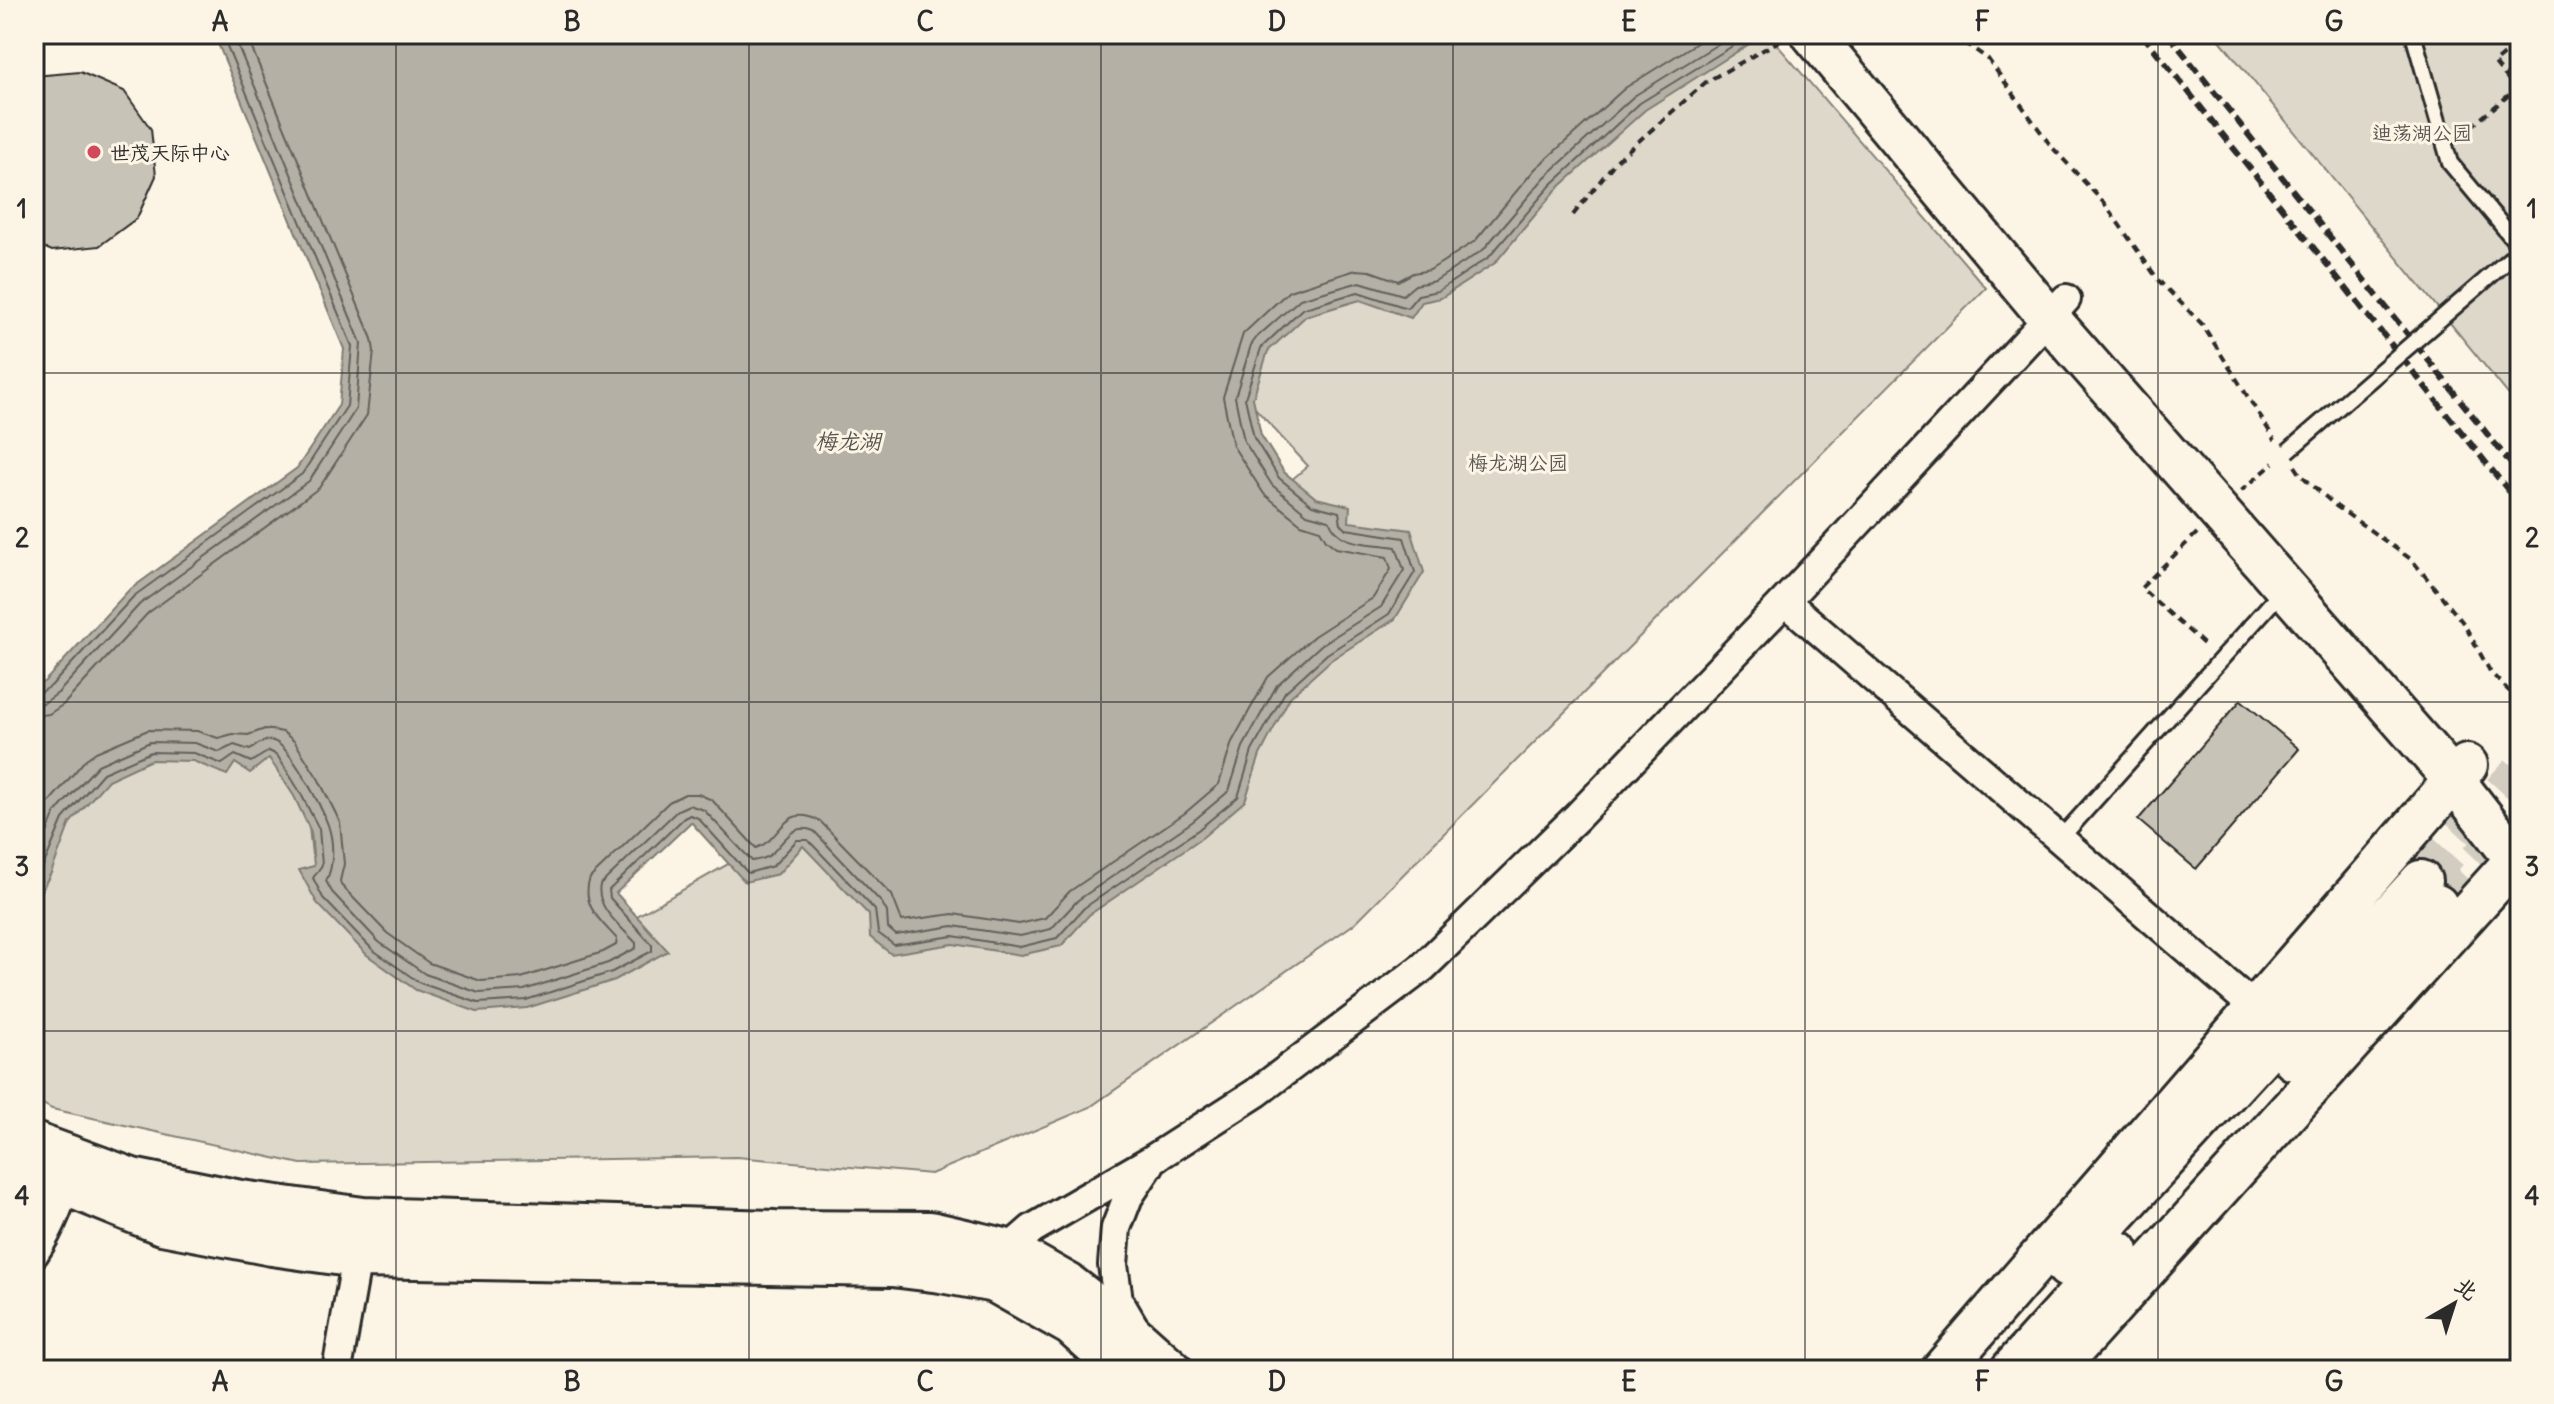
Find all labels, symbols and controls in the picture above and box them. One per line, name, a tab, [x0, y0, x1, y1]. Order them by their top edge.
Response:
text: A	[212, 5, 229, 38]
text: B	[563, 5, 581, 38]
text: C	[916, 5, 934, 38]
text: D	[1268, 5, 1286, 38]
text: E	[1621, 5, 1637, 38]
text: F	[1975, 5, 1990, 38]
text: G	[2325, 5, 2344, 38]
park label: 迪荡湖公园	[2372, 120, 2472, 145]
place label: 世茂天际中心	[110, 140, 230, 165]
marker: 世茂天际中心	[85, 143, 103, 161]
text: 1	[17, 192, 27, 225]
text: 1	[2527, 192, 2537, 225]
water label: 梅龙湖	[815, 427, 883, 455]
park label: 梅龙湖公园	[1468, 450, 1568, 475]
text: 2	[15, 521, 29, 554]
text: 2	[2525, 521, 2539, 554]
text: 3	[15, 850, 29, 883]
text: 3	[2525, 850, 2539, 883]
text: 4	[14, 1179, 30, 1212]
text: 4	[2524, 1179, 2540, 1212]
north arrow	[2414, 1264, 2494, 1344]
text: 北	[2449, 1271, 2484, 1306]
text: A	[212, 1365, 229, 1398]
text: B	[563, 1365, 581, 1398]
text: C	[916, 1365, 934, 1398]
text: D	[1268, 1365, 1286, 1398]
text: E	[1621, 1365, 1637, 1398]
text: F	[1975, 1365, 1990, 1398]
text: G	[2325, 1365, 2344, 1398]

